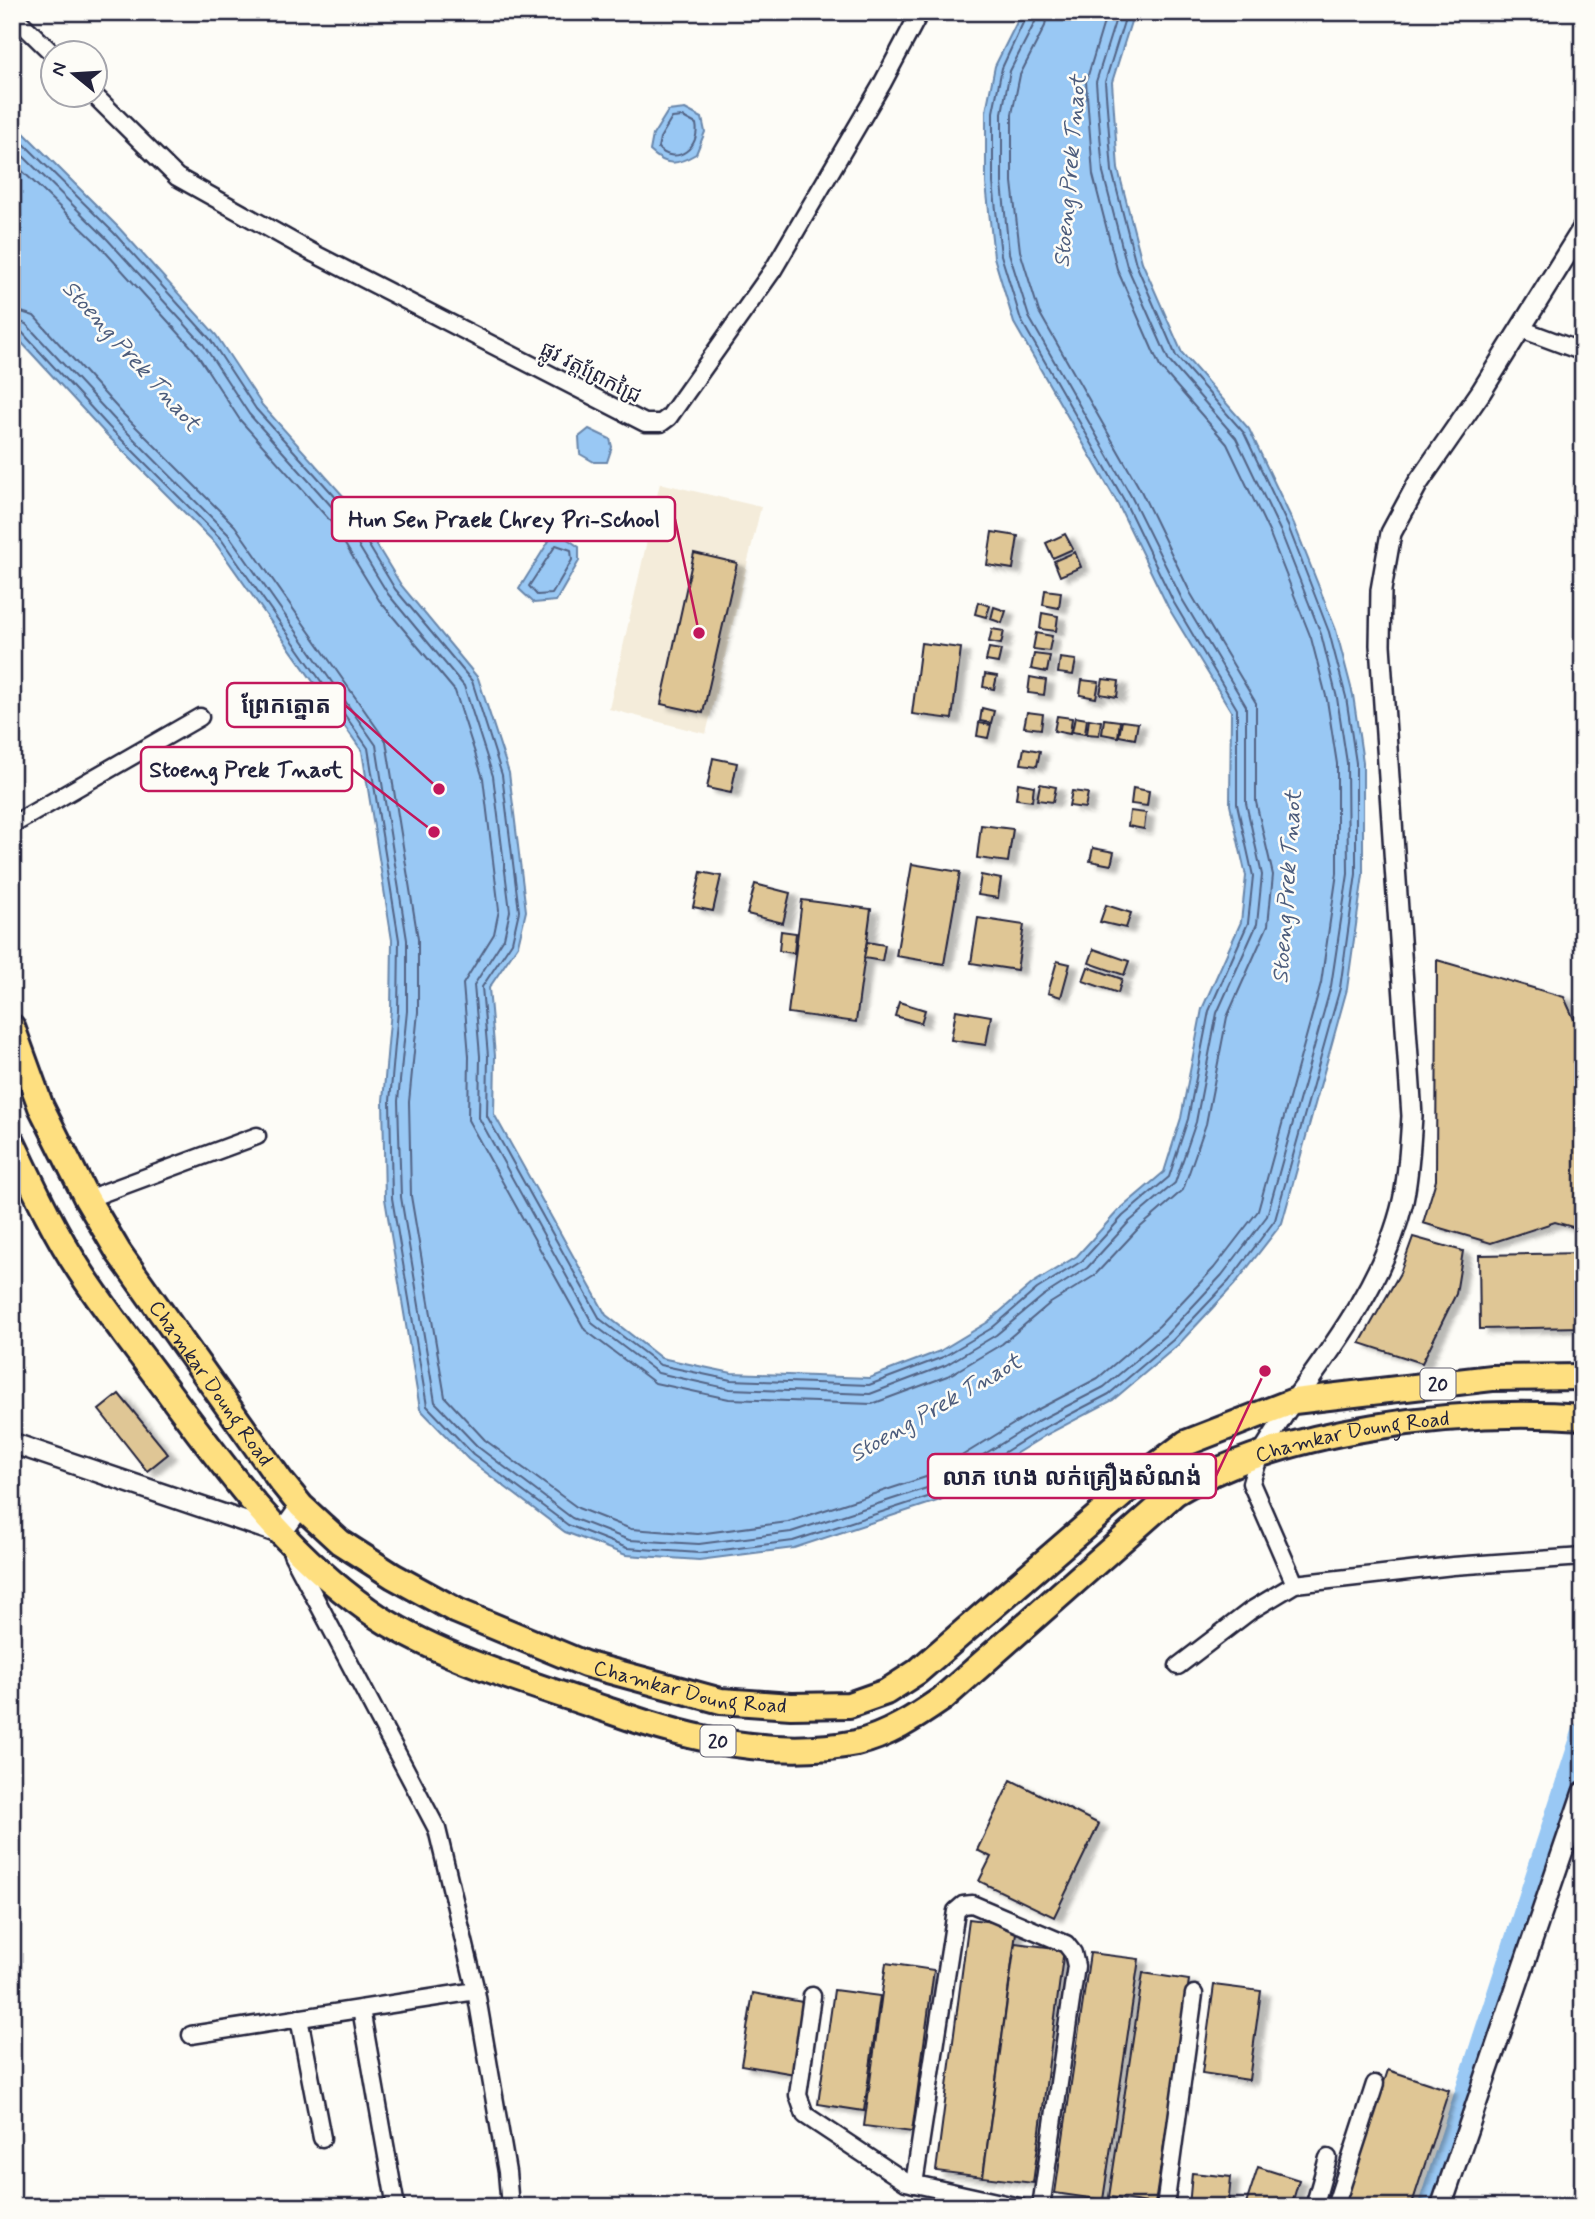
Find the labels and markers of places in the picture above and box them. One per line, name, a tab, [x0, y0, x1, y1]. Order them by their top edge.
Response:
callout: Hun Sen Praek Chrey Pri-School	[332, 497, 675, 541]
callout: ព្រែកត្នោត	[227, 683, 345, 727]
callout: Stoeng Prek Tnaot	[141, 747, 352, 791]
callout: លាភ ហេង លក់គ្រឿងសំណង់	[928, 1454, 1216, 1498]

